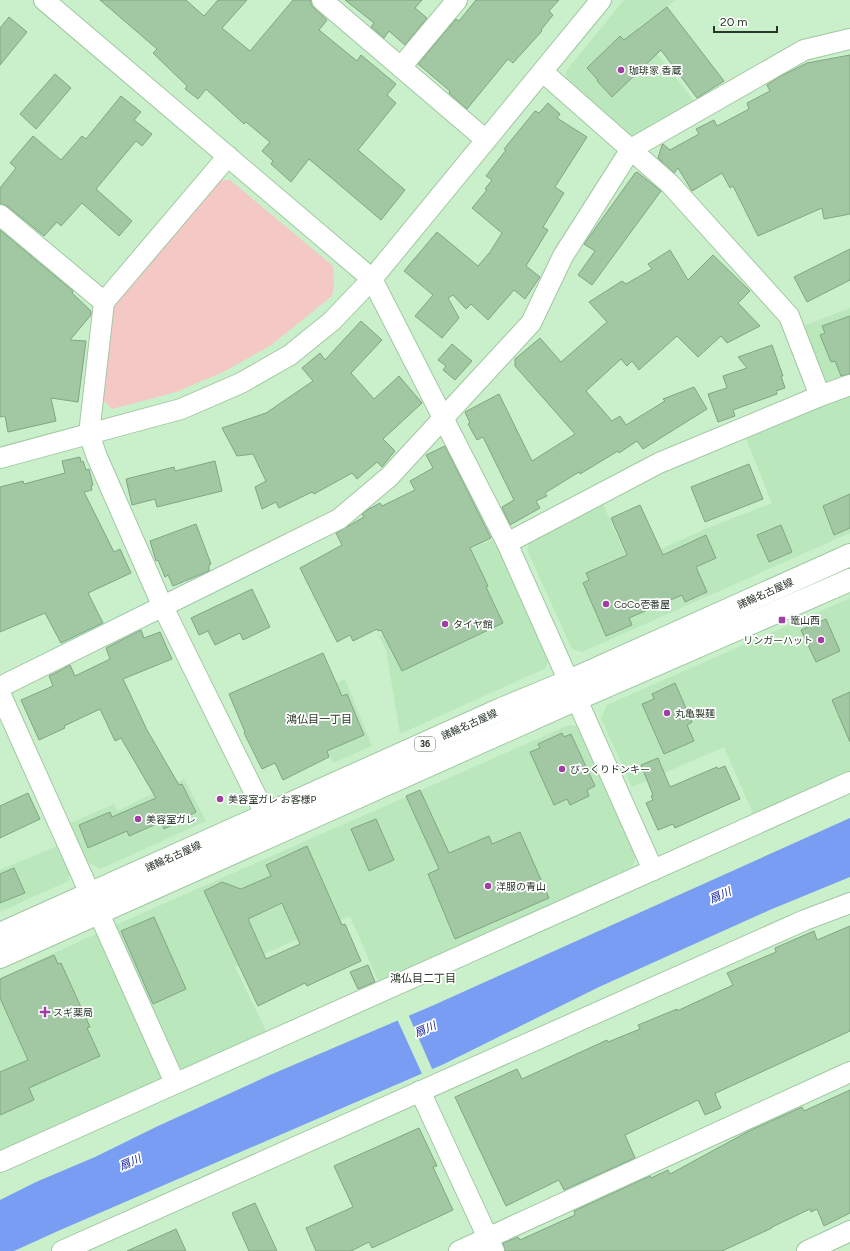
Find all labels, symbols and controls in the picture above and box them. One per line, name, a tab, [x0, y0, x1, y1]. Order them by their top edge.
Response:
scale bar	[714, 8, 777, 34]
text: 20 m	[720, 15, 748, 29]
place label: 珈琲家 香蔵	[629, 64, 681, 77]
marker: 珈琲家 香蔵	[616, 65, 626, 75]
street label: 諸輪名古屋線	[735, 575, 795, 612]
place label: CoCo壱番屋	[614, 598, 670, 611]
marker: CoCo壱番屋	[601, 599, 611, 609]
place label: 篭山西	[790, 614, 820, 627]
marker: 篭山西	[777, 615, 787, 625]
place label: タイヤ館	[453, 618, 493, 631]
marker: タイヤ館	[440, 619, 450, 629]
place label: リンガーハット	[743, 634, 813, 647]
marker: リンガーハット	[816, 635, 826, 645]
street label: 諸輪名古屋線	[439, 706, 499, 743]
place label: 丸亀製麺	[675, 707, 715, 720]
marker: 丸亀製麺	[662, 708, 672, 718]
district label: 鴻仏目一丁目	[286, 713, 352, 726]
road number: 36	[415, 737, 435, 751]
place label: びっくりドンキー	[570, 763, 650, 776]
marker: びっくりドンキー	[557, 764, 567, 774]
place label: 美容室ガレ お客様P	[228, 793, 316, 806]
marker: 美容室ガレ お客様P	[215, 794, 225, 804]
place label: 美容室ガレ	[146, 813, 196, 826]
marker: 美容室ガレ	[133, 814, 143, 824]
street label: 諸輪名古屋線	[143, 838, 203, 875]
place label: 洋服の青山	[496, 880, 546, 893]
marker: 洋服の青山	[483, 881, 493, 891]
water label: 扇川	[708, 885, 734, 906]
district label: 鴻仏目二丁目	[390, 972, 456, 985]
place label: スギ薬局	[53, 1006, 93, 1019]
marker: スギ薬局	[40, 1007, 50, 1017]
water label: 扇川	[413, 1019, 439, 1040]
water label: 扇川	[118, 1152, 144, 1173]

